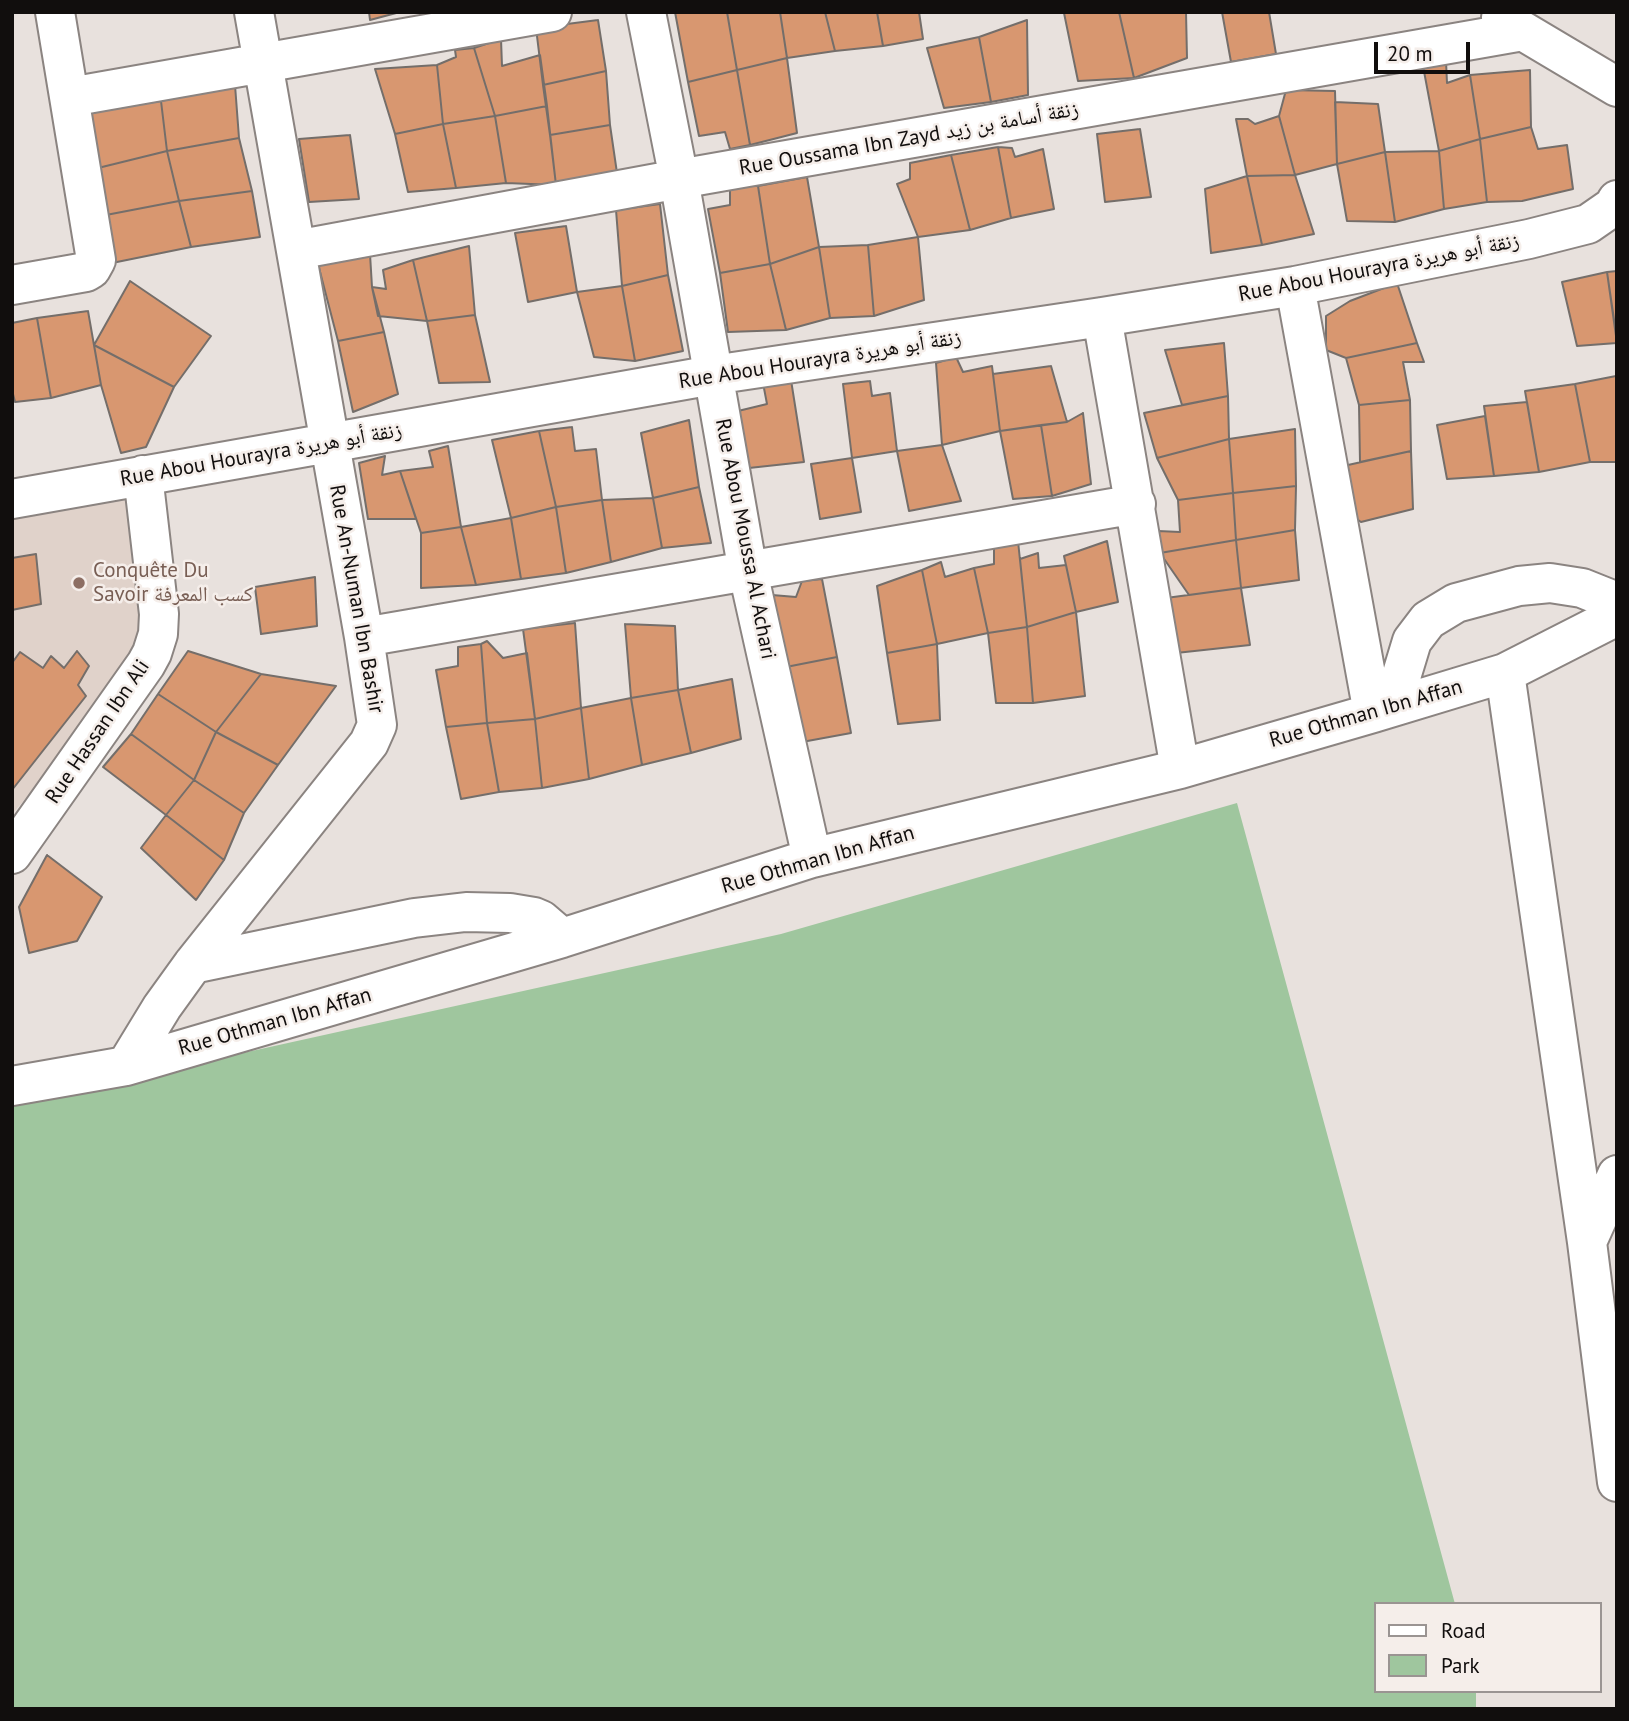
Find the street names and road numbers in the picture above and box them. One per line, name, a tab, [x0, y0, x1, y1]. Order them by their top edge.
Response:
street label: Rue Oussama Ibn Zayd زنقة أسامة بن زيد	[737, 97, 1081, 181]
street label: Rue Abou Hourayra زنقة أبو هريرة	[1236, 228, 1522, 308]
street label: Rue Abou Hourayra زنقة أبو هريرة	[677, 325, 963, 395]
street label: Rue Abou Moussa Al Achari	[709, 416, 781, 662]
street label: Rue Abou Hourayra زنقة أبو هريرة	[118, 418, 404, 492]
street label: Rue An-Numan Ibn Bashir	[323, 483, 389, 715]
street label: Rue Hassan Ibn Ali	[41, 655, 155, 809]
street label: Rue Othman Ibn Affan	[1267, 674, 1465, 754]
street label: Rue Othman Ibn Affan	[719, 820, 917, 900]
street label: Rue Othman Ibn Affan	[176, 982, 374, 1062]

